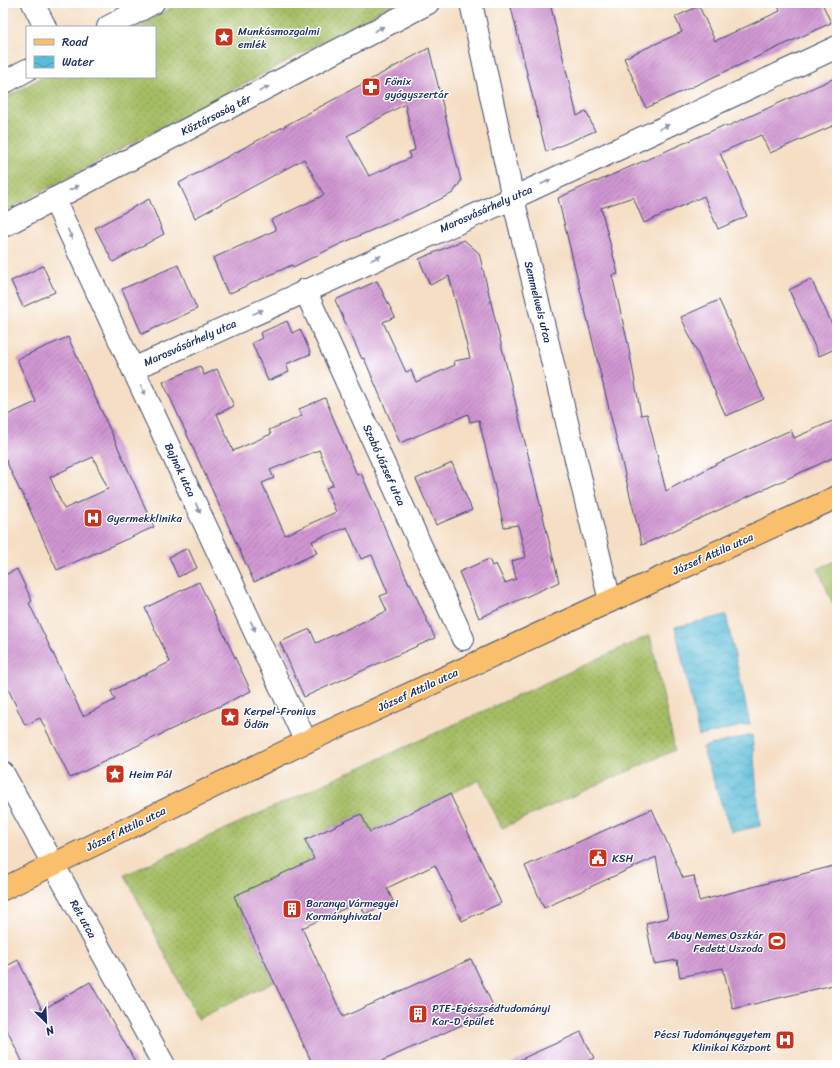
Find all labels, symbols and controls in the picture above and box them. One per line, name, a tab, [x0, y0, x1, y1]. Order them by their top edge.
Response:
place label: Munkásmozgalmi emlék	[238, 22, 321, 54]
one-way arrow	[373, 25, 385, 32]
legend	[26, 26, 156, 78]
place icon: Munkásmozgalmi emlék	[213, 26, 235, 48]
text: Road	[62, 31, 89, 53]
text: Water	[62, 51, 95, 73]
place label: Főnix gyógyszertár	[384, 72, 449, 104]
pharmacy icon: Főnix gyógyszertár	[360, 76, 382, 98]
one-way arrow	[258, 86, 270, 93]
street label: Köztársaság tér	[177, 88, 256, 141]
one-way arrow	[658, 124, 669, 130]
one-way arrow	[540, 179, 552, 185]
street label: Marosvásárhely utca	[437, 180, 536, 238]
one-way arrow	[69, 185, 80, 191]
one-way arrow	[67, 228, 73, 240]
one-way arrow	[371, 255, 383, 261]
street label: Semmelweis utca	[519, 259, 557, 345]
one-way arrow	[252, 309, 263, 315]
street label: Marosvásárhely utca	[141, 314, 240, 372]
one-way arrow	[140, 384, 146, 396]
street label: Szabó József utca	[357, 421, 411, 509]
street label: Bajnok utca	[159, 440, 201, 501]
one-way arrow	[195, 502, 201, 514]
hospital icon: Gyermekklinika	[82, 507, 104, 529]
place label: Gyermekklinika	[107, 509, 182, 528]
street label: József Attila utca	[669, 527, 757, 581]
one-way arrow	[250, 620, 256, 631]
street label: József Attila utca	[374, 663, 462, 717]
place label: Kerpel-Fronius Ödön	[244, 702, 316, 734]
place icon: Kerpel-Fronius Ödön	[219, 706, 241, 728]
place icon: Heim Pál	[104, 763, 126, 785]
place label: Heim Pál	[129, 765, 173, 784]
street label: József Attila utca	[82, 801, 170, 857]
public building icon: KSH	[587, 847, 609, 869]
place label: KSH	[612, 849, 634, 868]
place label: Baranya Vármegyei Kormányhivatal	[306, 894, 399, 926]
street label: Rét utca	[65, 896, 102, 942]
building icon: Baranya Vármegyei Kormányhivatal	[281, 898, 303, 920]
place label: Abay Nemes Oszkár Fedett Uszoda	[666, 926, 764, 958]
sports icon: Abay Nemes Oszkár Fedett Uszoda	[766, 930, 788, 952]
place label: PTE-Egészsédtudományi Kar-D épület	[432, 999, 551, 1031]
north arrow	[26, 1002, 66, 1042]
building icon: PTE-Egészsédtudományi Kar-D épület	[407, 1003, 429, 1025]
text: N	[42, 1020, 58, 1041]
place label: Pécsi Tudományegyetem Klinikai Központ	[654, 1025, 772, 1057]
hospital icon: Pécsi Tudományegyetem Klinikai Központ	[774, 1029, 796, 1051]

